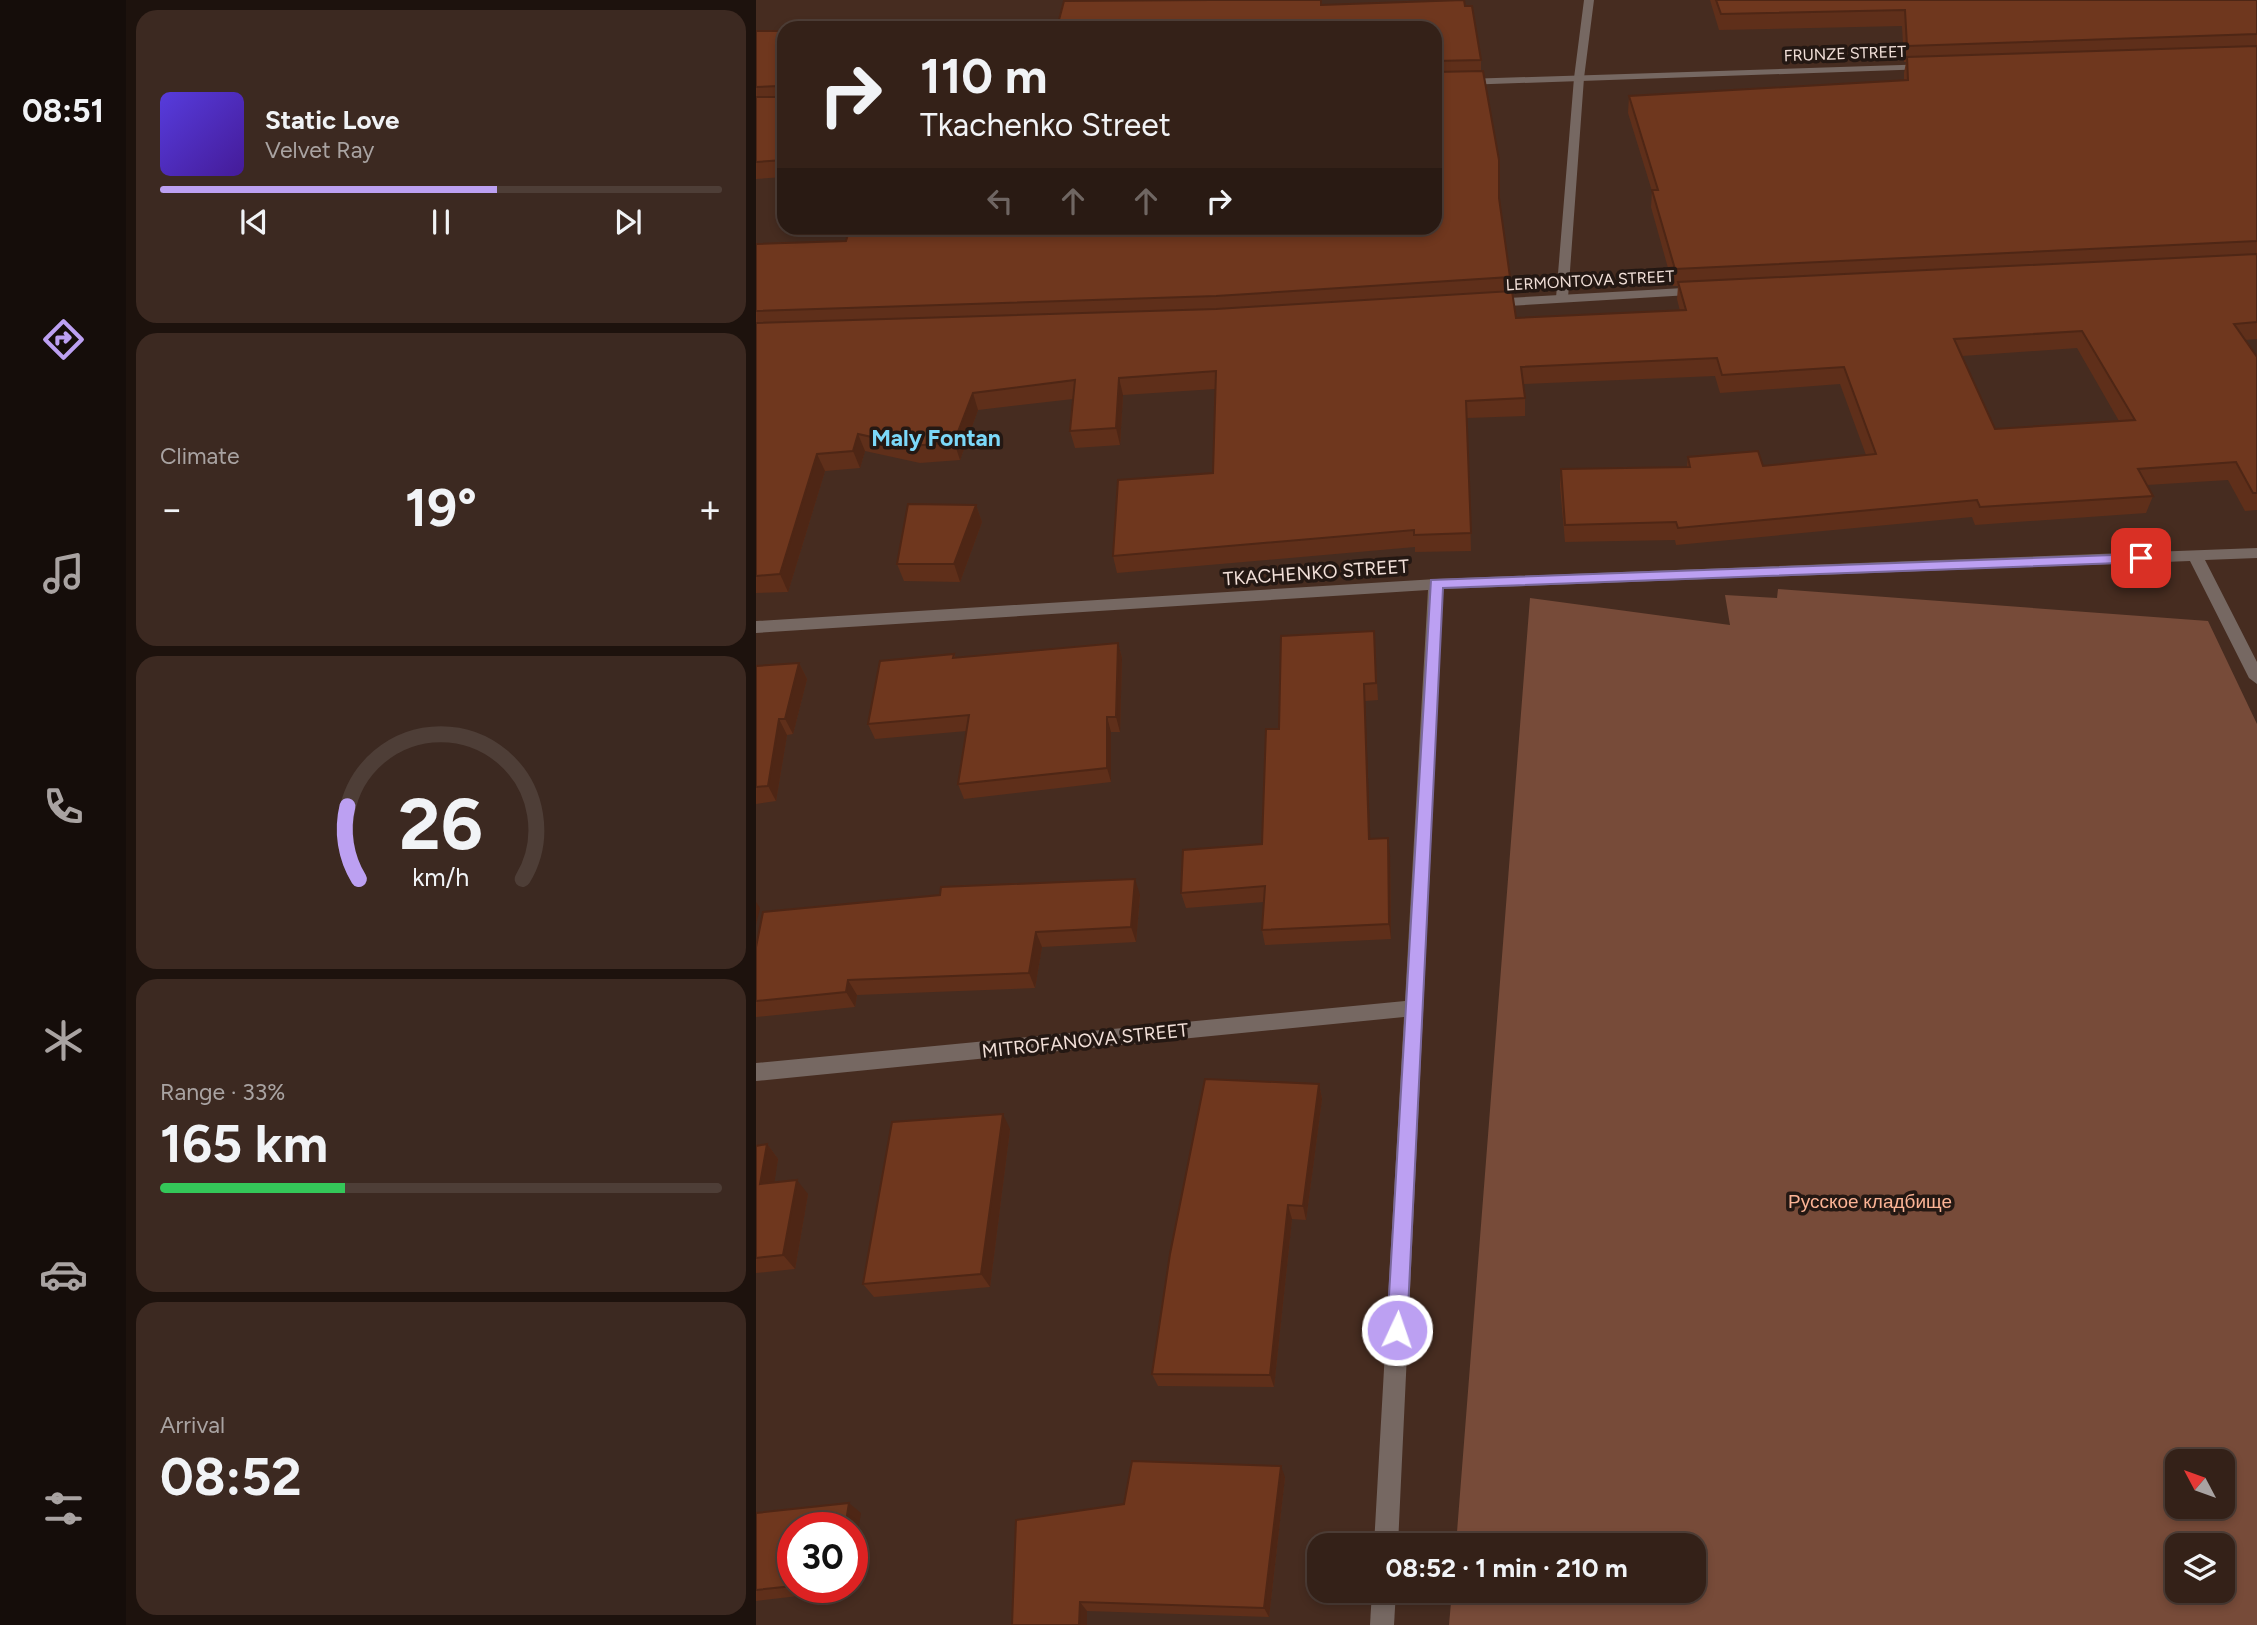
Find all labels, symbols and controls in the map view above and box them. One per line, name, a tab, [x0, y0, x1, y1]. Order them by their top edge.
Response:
street label: FRUNZE STREET	[1783, 42, 1907, 65]
text: 110 m	[920, 46, 1048, 105]
icon: right	[805, 49, 896, 140]
text: 08:51	[22, 92, 104, 130]
text: Static Love	[265, 104, 399, 136]
text: Tkachenko Street	[920, 106, 1171, 144]
text: Velvet Ray	[265, 136, 374, 164]
icon: left	[981, 182, 1019, 220]
icon: ahead	[1054, 182, 1092, 220]
icon: ahead	[1127, 182, 1165, 220]
icon: right	[1200, 182, 1238, 220]
icon: previous	[235, 203, 273, 241]
icon: pause	[422, 203, 460, 241]
icon: next	[609, 203, 647, 241]
street label: LERMONTOVA STREET	[1505, 267, 1675, 294]
icon: directions	[39, 315, 88, 364]
district label: Maly Fontan	[871, 424, 1001, 452]
text: Climate	[160, 442, 239, 470]
text: 19°	[405, 477, 477, 539]
text: −	[160, 486, 184, 532]
text: +	[698, 486, 722, 532]
pin	[2111, 528, 2171, 588]
icon: arrive	[2122, 539, 2160, 577]
icon: music	[39, 549, 88, 598]
street label: TKACHENKO STREET	[1222, 554, 1410, 590]
text: 26	[399, 780, 483, 867]
icon: phone	[39, 782, 88, 831]
text: km/h	[412, 861, 470, 891]
icon: climate	[39, 1016, 88, 1065]
street label: MITROFANOVA STREET	[981, 1018, 1190, 1063]
text: Range · 33%	[160, 1078, 285, 1106]
text: 165 km	[160, 1113, 328, 1175]
park label: Русское кладбище	[1788, 1190, 1952, 1213]
icon: car	[39, 1250, 88, 1299]
position arrow	[1360, 1293, 1434, 1367]
text: Arrival	[160, 1411, 225, 1439]
text: 08:52	[160, 1446, 302, 1508]
north arrow	[2165, 1449, 2235, 1519]
map controls	[2165, 1449, 2235, 1603]
icon: filters	[39, 1484, 88, 1533]
speed limit sign: 30	[777, 1512, 868, 1603]
button: layers	[2165, 1533, 2235, 1603]
text: 08:52 · 1 min · 210 m	[1385, 1552, 1628, 1584]

